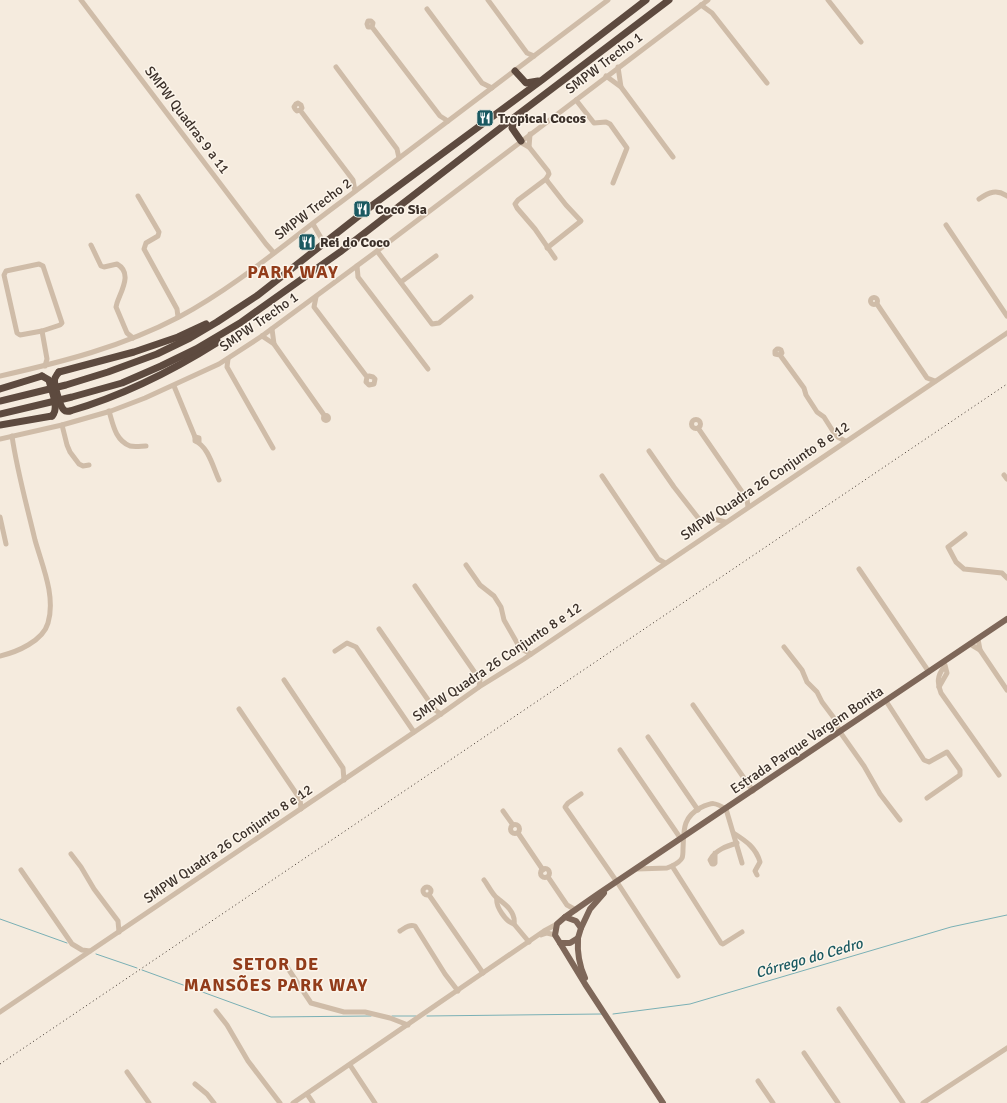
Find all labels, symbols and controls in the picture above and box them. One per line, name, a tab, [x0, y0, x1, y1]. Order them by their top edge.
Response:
street label: SMPW Trecho 1	[562, 28, 646, 98]
street label: SMPW Quadras 9 a 11	[141, 63, 233, 177]
restaurant icon: Tropical Cocos	[475, 108, 495, 128]
place label: Tropical Cocos	[498, 110, 586, 127]
street label: SMPW Trecho 2	[271, 174, 355, 244]
restaurant icon: Coco Sia	[352, 199, 372, 219]
place label: Coco Sia	[375, 201, 427, 218]
restaurant icon: Rei do Coco	[297, 232, 317, 252]
place label: Rei do Coco	[320, 234, 390, 251]
district label: PARK WAY	[247, 261, 339, 283]
street label: SMPW Trecho 1	[216, 289, 302, 355]
street label: SMPW Quadra 26 Conjunto 8 e 12	[677, 418, 853, 544]
street label: SMPW Quadra 26 Conjunto 8 e 12	[409, 599, 585, 725]
street label: Estrada Parque Vargem Bonita	[727, 682, 887, 798]
street label: SMPW Quadra 26 Conjunto 8 e 12	[140, 781, 316, 907]
water label: Córrego do Cedro	[753, 934, 866, 982]
district label: SETOR DE MANSÕES PARK WAY	[184, 953, 368, 996]

